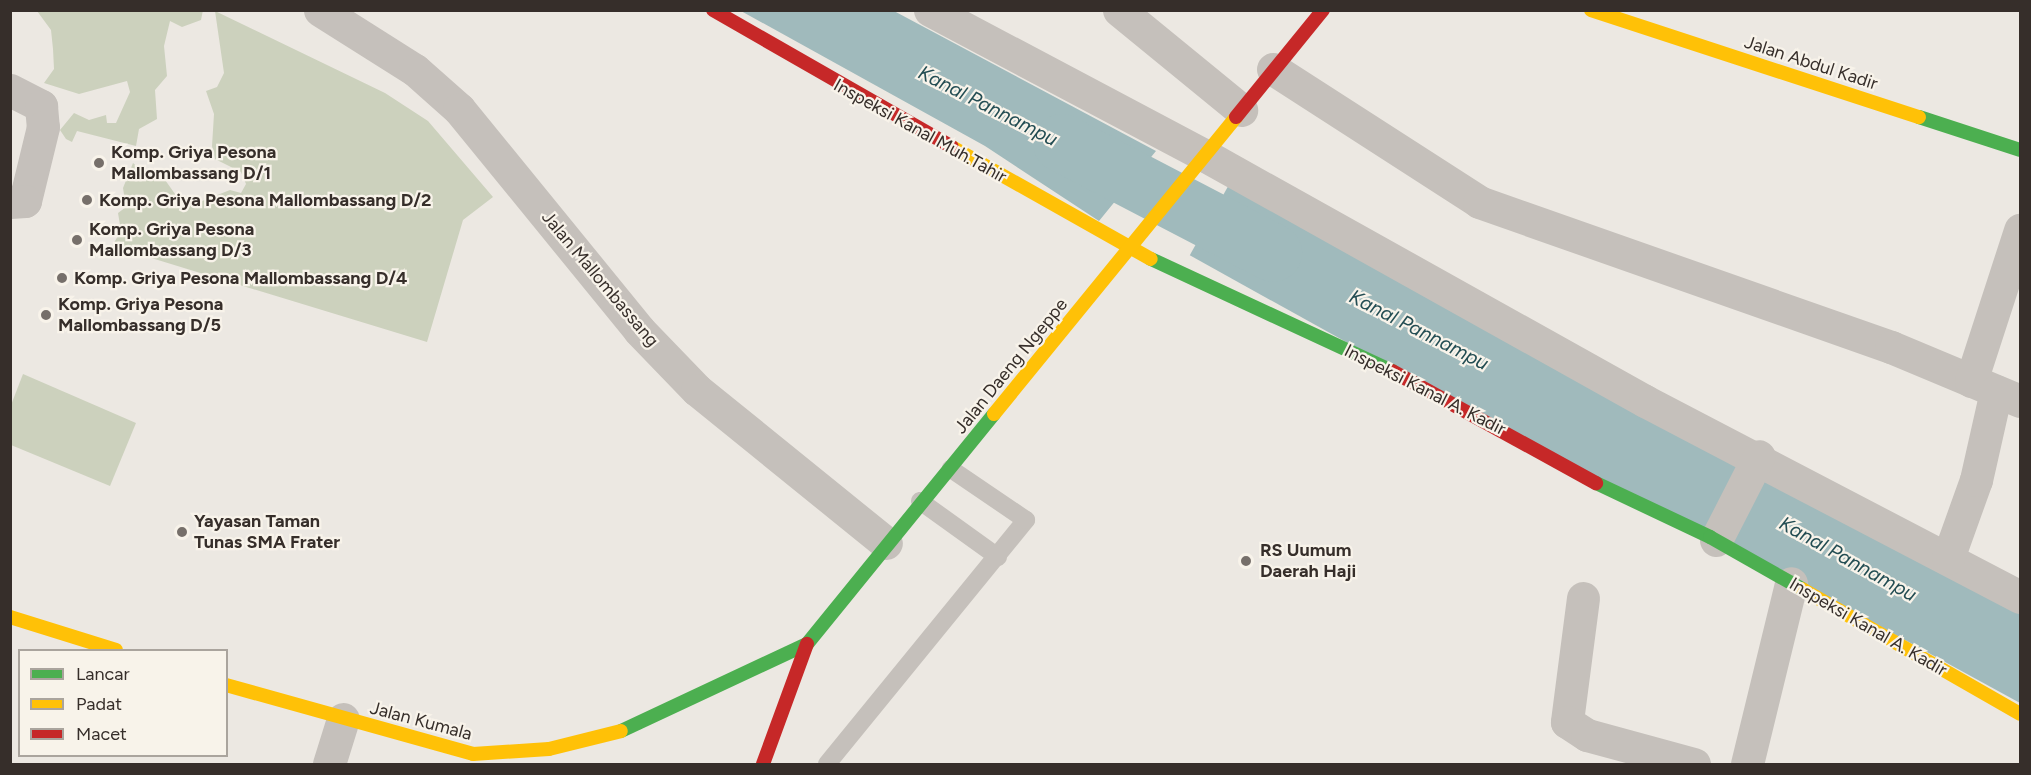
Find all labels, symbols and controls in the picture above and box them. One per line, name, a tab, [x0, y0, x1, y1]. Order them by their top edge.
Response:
street label: Jalan Abdul Kadir	[1742, 31, 1880, 95]
water label: Kanal Pannampu	[914, 61, 1062, 151]
street label: Inspeksi Kanal Muh.Tahir	[830, 74, 1010, 188]
place label: Komp. Griya Pesona Mallombassang D/1	[111, 142, 276, 184]
marker: Komp. Griya Pesona Mallombassang D/1	[92, 156, 106, 170]
place label: Komp. Griya Pesona Mallombassang D/2	[99, 189, 431, 211]
marker: Komp. Griya Pesona Mallombassang D/2	[80, 193, 94, 207]
street label: Jalan Mallombassang	[537, 207, 663, 351]
place label: Komp. Griya Pesona Mallombassang D/3	[89, 219, 254, 262]
marker: Komp. Griya Pesona Mallombassang D/3	[70, 233, 84, 247]
place label: Komp. Griya Pesona Mallombassang D/4	[74, 267, 407, 289]
marker: Komp. Griya Pesona Mallombassang D/4	[55, 271, 69, 285]
water label: Kanal Pannampu	[1345, 285, 1493, 375]
place label: Komp. Griya Pesona Mallombassang D/5	[58, 294, 223, 336]
street label: Jalan Daeng Ngeppe	[950, 294, 1072, 438]
marker: Komp. Griya Pesona Mallombassang D/5	[39, 308, 53, 322]
street label: Inspeksi Kanal A. Kadir	[1341, 340, 1509, 440]
place label: Yayasan Taman Tunas SMA Frater	[194, 511, 340, 554]
water label: Kanal Pannampu	[1775, 511, 1921, 607]
marker: Yayasan Taman Tunas SMA Frater	[175, 525, 189, 539]
place label: RS Uumum Daerah Haji	[1260, 540, 1356, 582]
marker: RS Uumum Daerah Haji	[1237, 552, 1255, 570]
street label: Inspeksi Kanal A. Kadir	[1785, 573, 1951, 681]
legend	[18, 649, 228, 757]
text: Lancar	[76, 663, 130, 685]
text: Padat	[76, 693, 122, 715]
street label: Jalan Kumala	[368, 697, 474, 745]
text: Macet	[76, 723, 127, 745]

